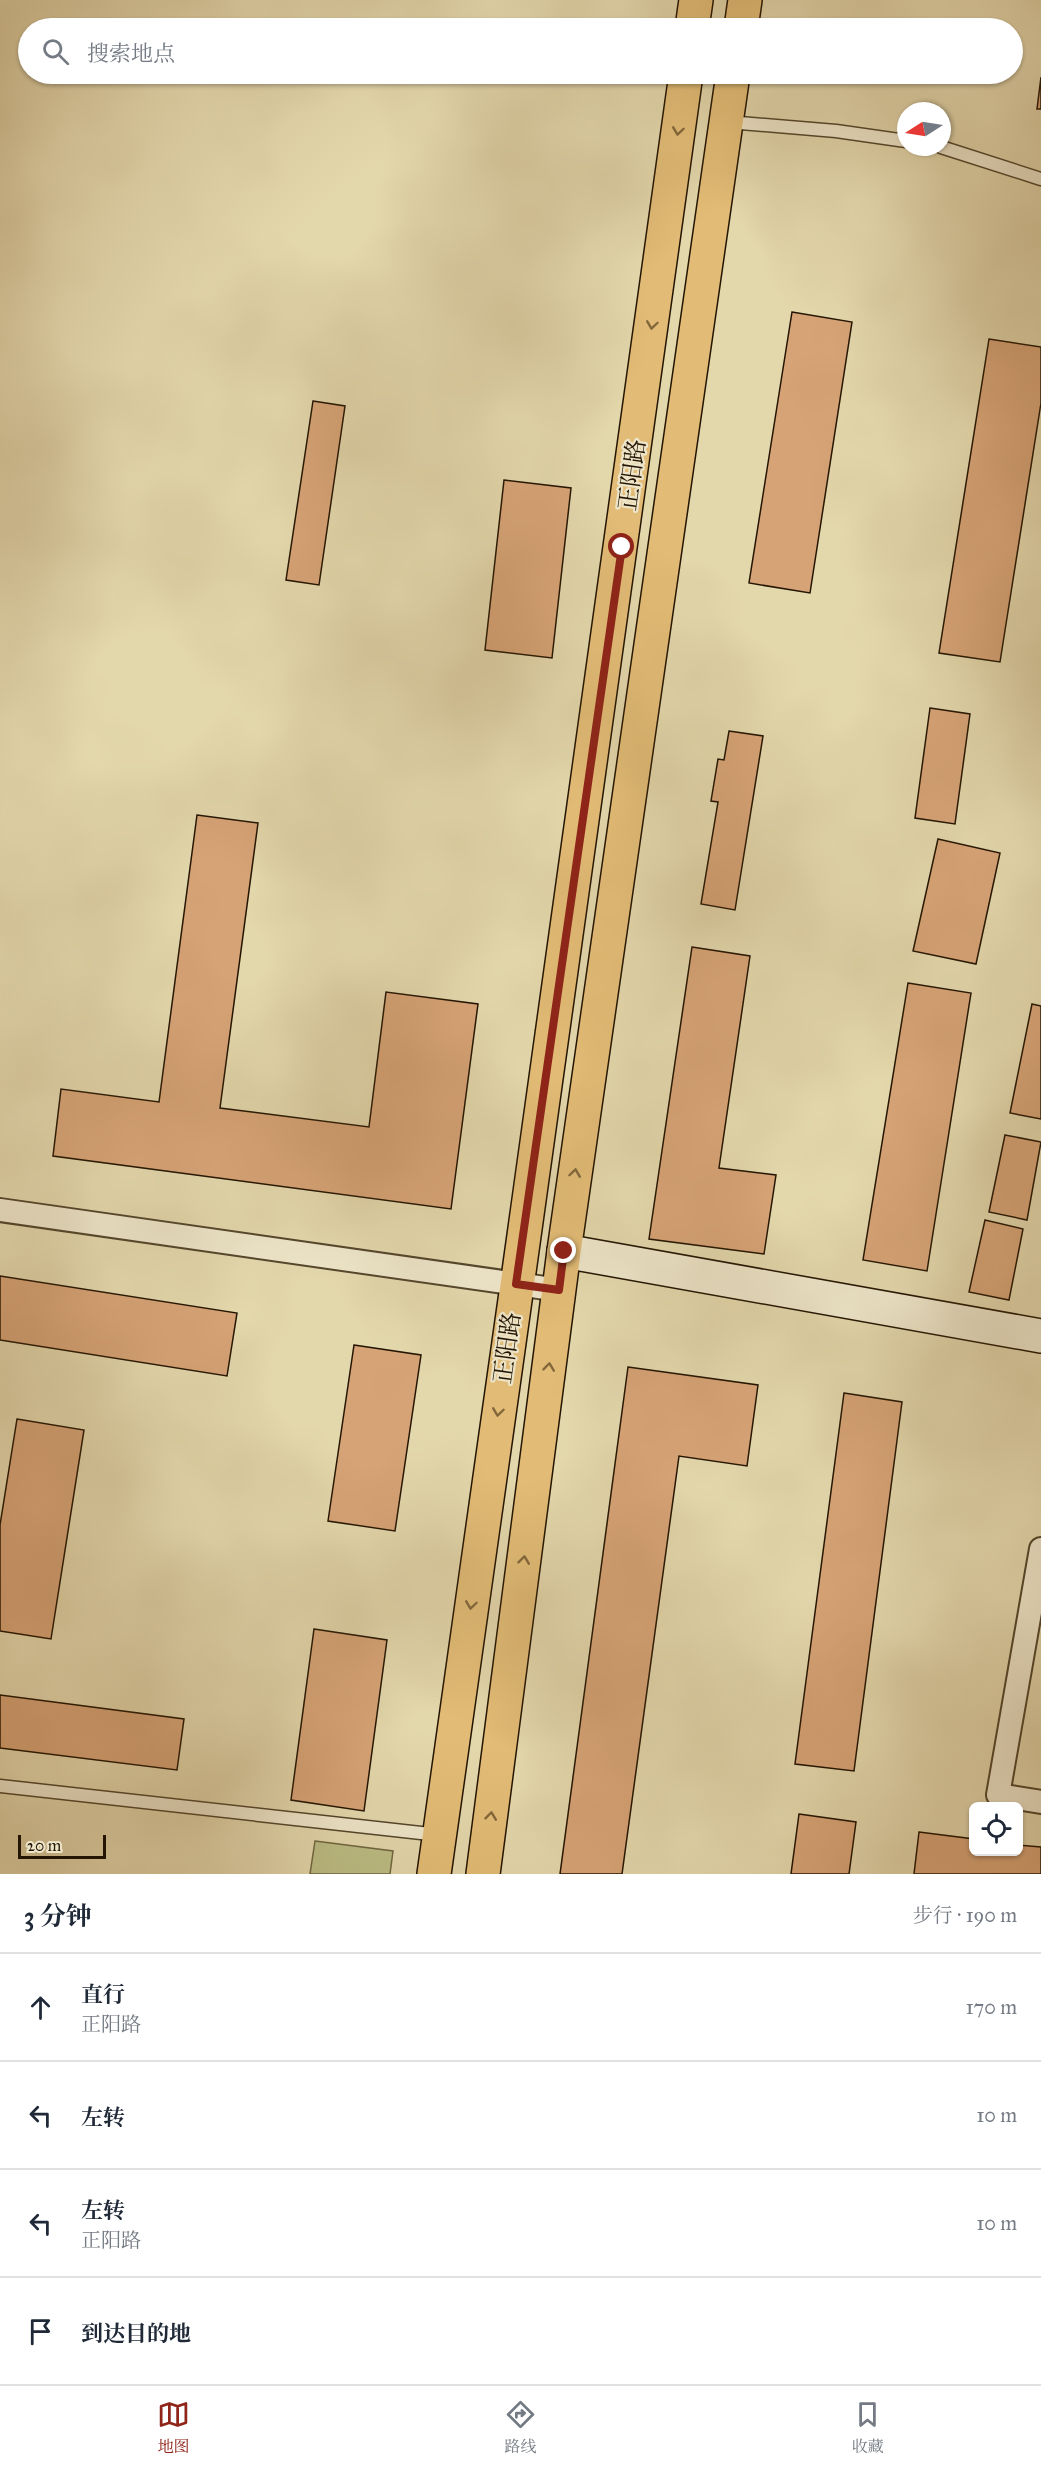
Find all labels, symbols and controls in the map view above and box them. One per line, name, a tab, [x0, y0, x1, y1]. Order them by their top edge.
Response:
search box	[18, 18, 1023, 84]
icon: search	[39, 35, 72, 68]
text: 搜索地点	[87, 40, 175, 67]
north arrow	[897, 102, 951, 156]
one-way arrow	[673, 127, 685, 136]
one-way arrow	[646, 320, 659, 329]
street label: 正阳路	[612, 437, 652, 513]
route start	[608, 533, 634, 559]
one-way arrow	[568, 1169, 580, 1178]
route end	[550, 1237, 576, 1263]
street label: 正阳路	[487, 1310, 527, 1386]
one-way arrow	[542, 1362, 555, 1371]
one-way arrow	[492, 1407, 505, 1416]
one-way arrow	[517, 1556, 530, 1565]
one-way arrow	[466, 1600, 478, 1610]
map controls	[969, 1802, 1023, 1856]
button: locate	[969, 1802, 1023, 1856]
one-way arrow	[484, 1811, 496, 1821]
scale bar	[18, 1832, 106, 1860]
text: 20 m	[27, 1836, 61, 1855]
text: 3 分钟	[24, 1900, 92, 1932]
text: 步行 · 190 m	[913, 1903, 1017, 1927]
text: 直行	[81, 1981, 125, 2008]
icon: ahead	[24, 1991, 57, 2024]
text: 170 m	[966, 1995, 1017, 2019]
text: 正阳路	[81, 2012, 141, 2036]
icon: left	[24, 2099, 57, 2132]
text: 10 m	[976, 2103, 1017, 2127]
text: 左转	[81, 2104, 125, 2131]
text: 左转	[81, 2197, 125, 2224]
icon: left	[24, 2207, 57, 2240]
text: 10 m	[976, 2211, 1017, 2235]
text: 正阳路	[81, 2228, 141, 2252]
icon: arrive	[24, 2315, 57, 2348]
text: 到达目的地	[81, 2320, 191, 2347]
tab: 地图	[157, 2398, 190, 2457]
tab: 路线	[504, 2398, 537, 2457]
tab: 收藏	[851, 2398, 884, 2457]

